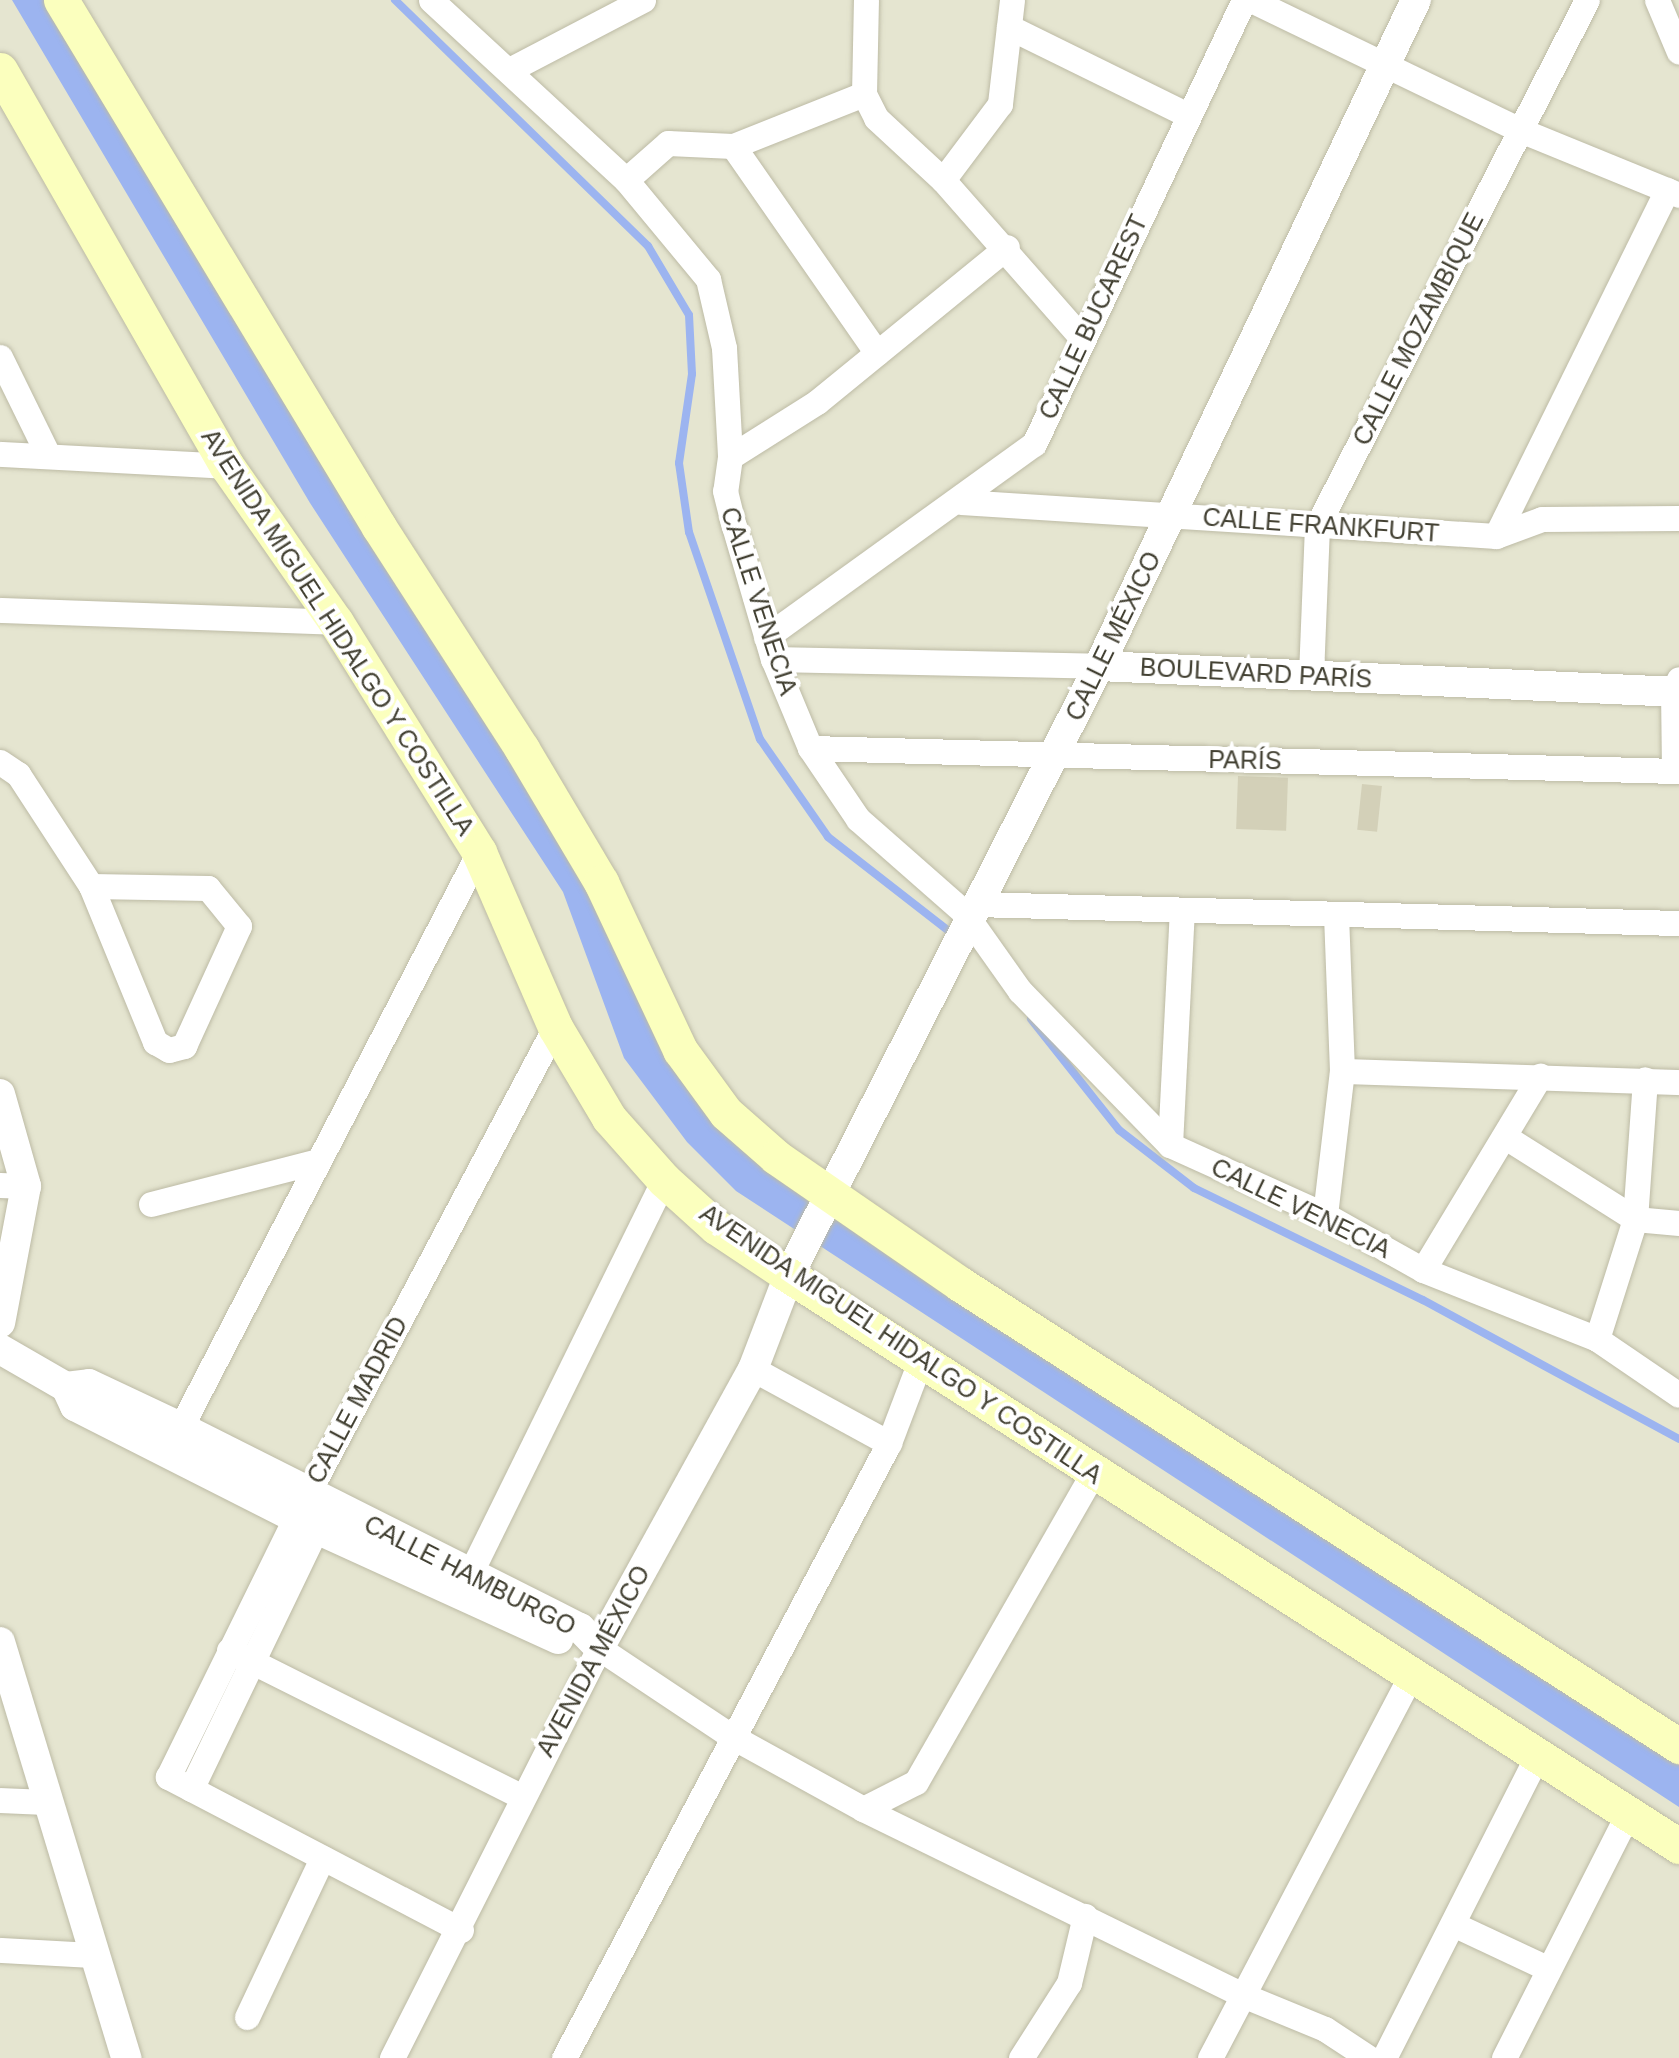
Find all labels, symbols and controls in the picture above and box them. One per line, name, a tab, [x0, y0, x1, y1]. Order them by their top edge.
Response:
street label: CALLE MOZAMBIQUE	[1346, 208, 1490, 450]
street label: CALLE BUCAREST	[1032, 210, 1154, 424]
street label: AVENIDA MIGUEL HIDALGO Y COSTILLA	[194, 422, 482, 842]
street label: CALLE FRANKFURT	[1202, 502, 1440, 548]
street label: CALLE VENECIA	[714, 503, 804, 699]
street label: CALLE MÉXICO	[1059, 546, 1167, 726]
street label: BOULEVARD PARÍS	[1139, 652, 1373, 694]
street label: PARÍS	[1208, 744, 1282, 776]
street label: CALLE VENECIA	[1206, 1152, 1396, 1264]
street label: AVENIDA MIGUEL HIDALGO Y COSTILLA	[693, 1197, 1109, 1491]
street label: CALLE MADRID	[300, 1311, 414, 1489]
street label: CALLE HAMBURGO	[359, 1509, 581, 1641]
street label: AVENIDA MÉXICO	[530, 1560, 656, 1762]

